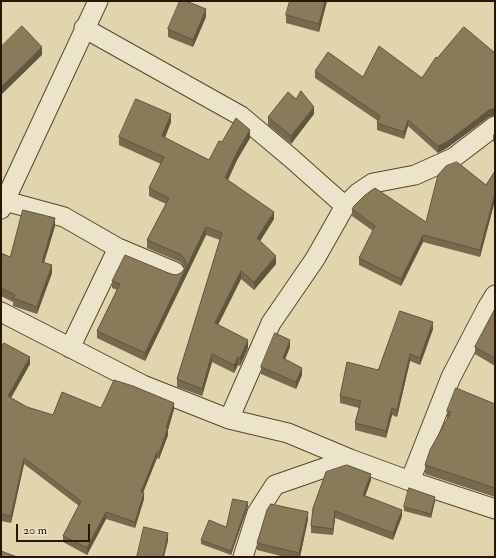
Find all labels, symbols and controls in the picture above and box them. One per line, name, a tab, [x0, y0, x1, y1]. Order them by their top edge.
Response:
scale bar	[18, 516, 92, 542]
text: 20 m	[23, 523, 47, 538]

